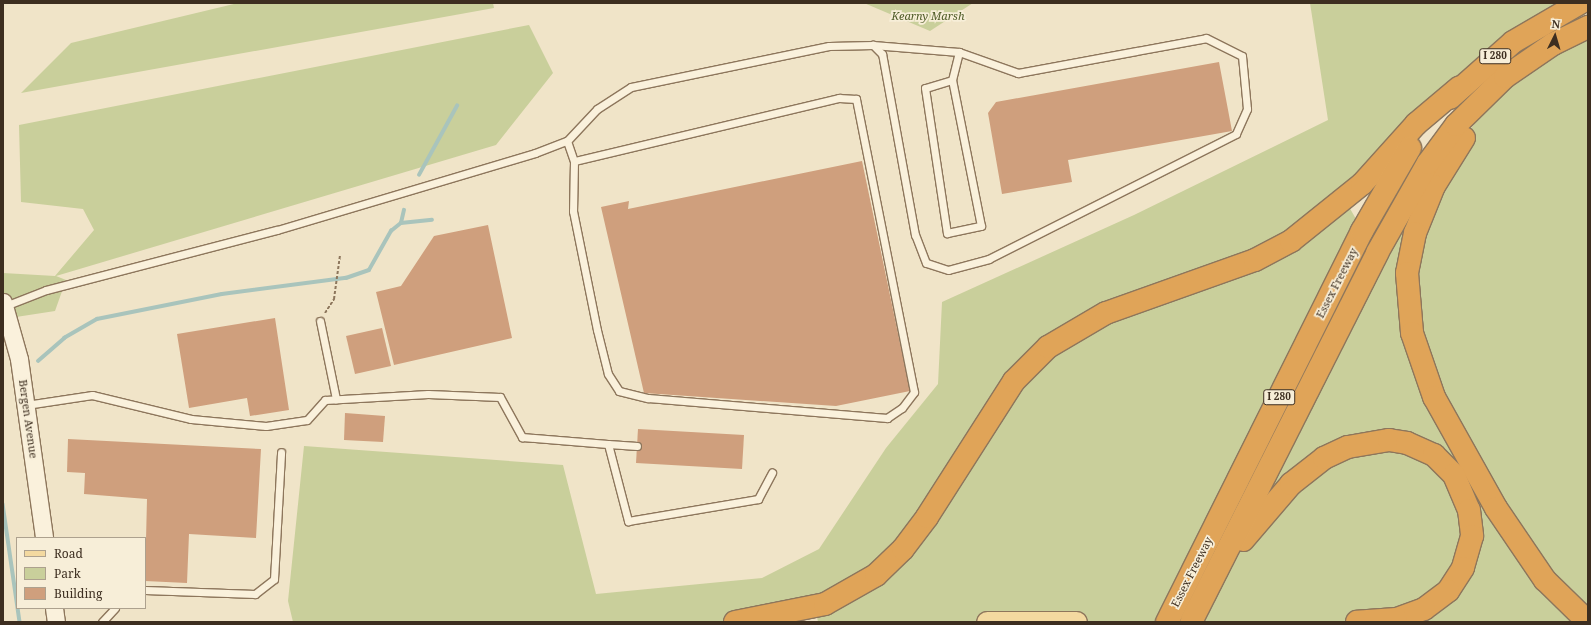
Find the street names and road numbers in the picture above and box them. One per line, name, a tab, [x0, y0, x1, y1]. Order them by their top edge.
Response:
road number: I 280	[1479, 48, 1511, 64]
street label: Essex Freeway	[1314, 246, 1360, 320]
street label: Bergen Avenue	[16, 379, 40, 459]
road number: I 280	[1263, 389, 1295, 405]
street label: Essex Freeway	[1169, 535, 1215, 609]

